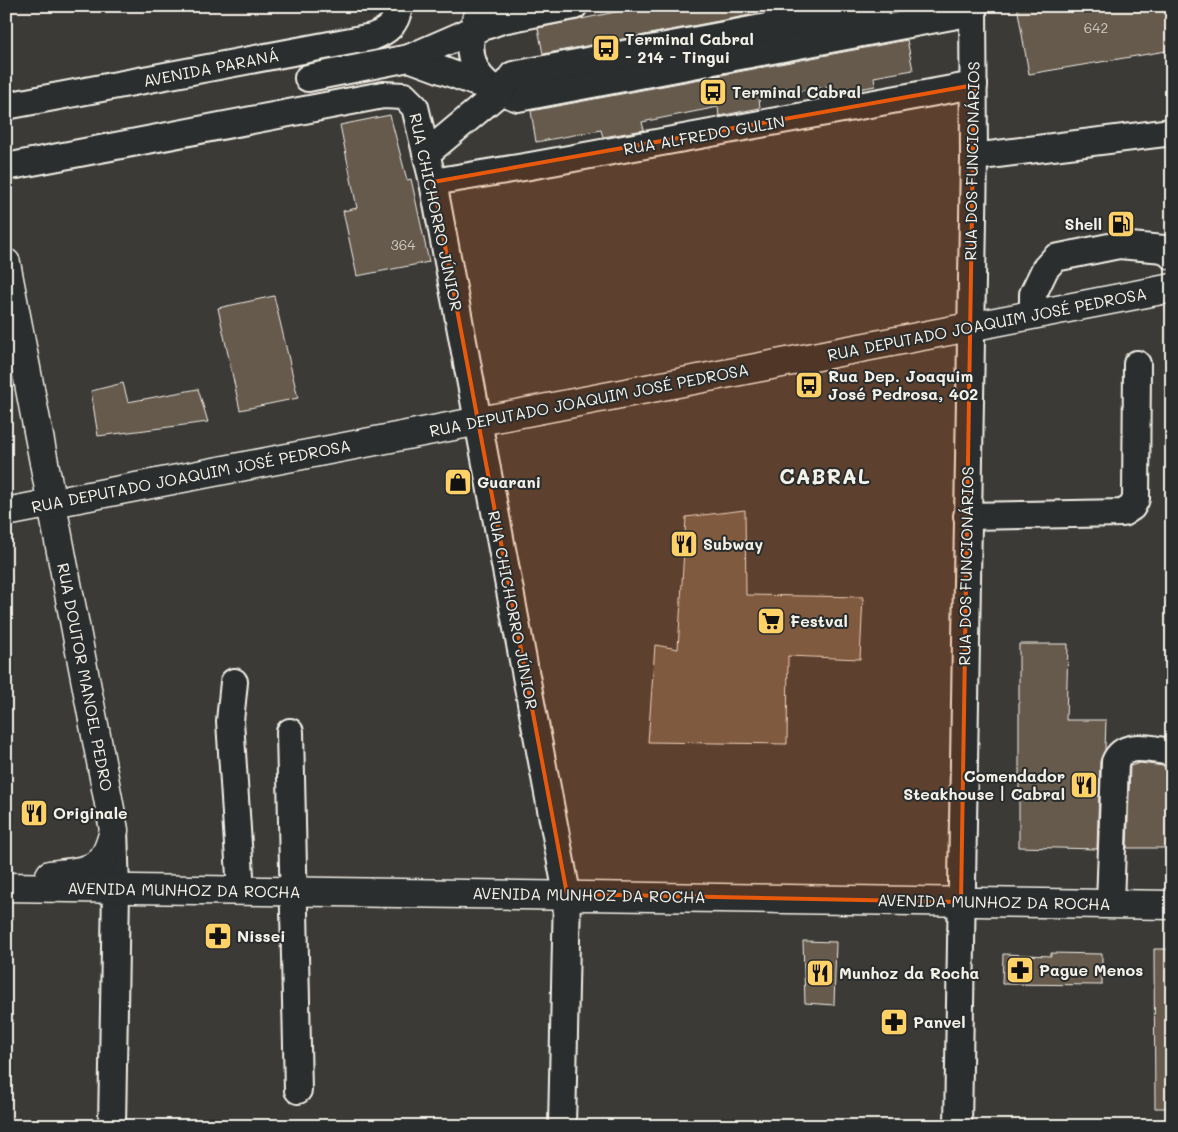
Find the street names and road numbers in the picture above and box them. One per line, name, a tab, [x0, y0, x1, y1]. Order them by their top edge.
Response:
street label: AVENIDA PARANÁ	[141, 44, 281, 91]
street label: RUA DOS FUNCIONÁRIOS	[959, 61, 984, 261]
street label: RUA ALFREDO GULIN	[622, 110, 786, 159]
street label: RUA CHICHORRO JÚNIOR	[405, 111, 468, 313]
street label: RUA DEPUTADO JOAQUIM JOSÉ PEDROSA	[825, 282, 1148, 365]
street label: RUA DEPUTADO JOAQUIM JOSÉ PEDROSA	[427, 358, 750, 441]
street label: RUA DEPUTADO JOAQUIM JOSÉ PEDROSA	[29, 434, 352, 517]
street label: RUA DOS FUNCIONÁRIOS	[953, 466, 978, 666]
street label: RUA CHICHORRO JÚNIOR	[484, 509, 543, 711]
street label: RUA DOUTOR MANOEL PEDRO	[53, 561, 118, 793]
street label: AVENIDA MUNHOZ DA ROCHA	[67, 877, 301, 902]
street label: AVENIDA MUNHOZ DA ROCHA	[472, 882, 706, 907]
street label: AVENIDA MUNHOZ DA ROCHA	[877, 889, 1111, 914]

